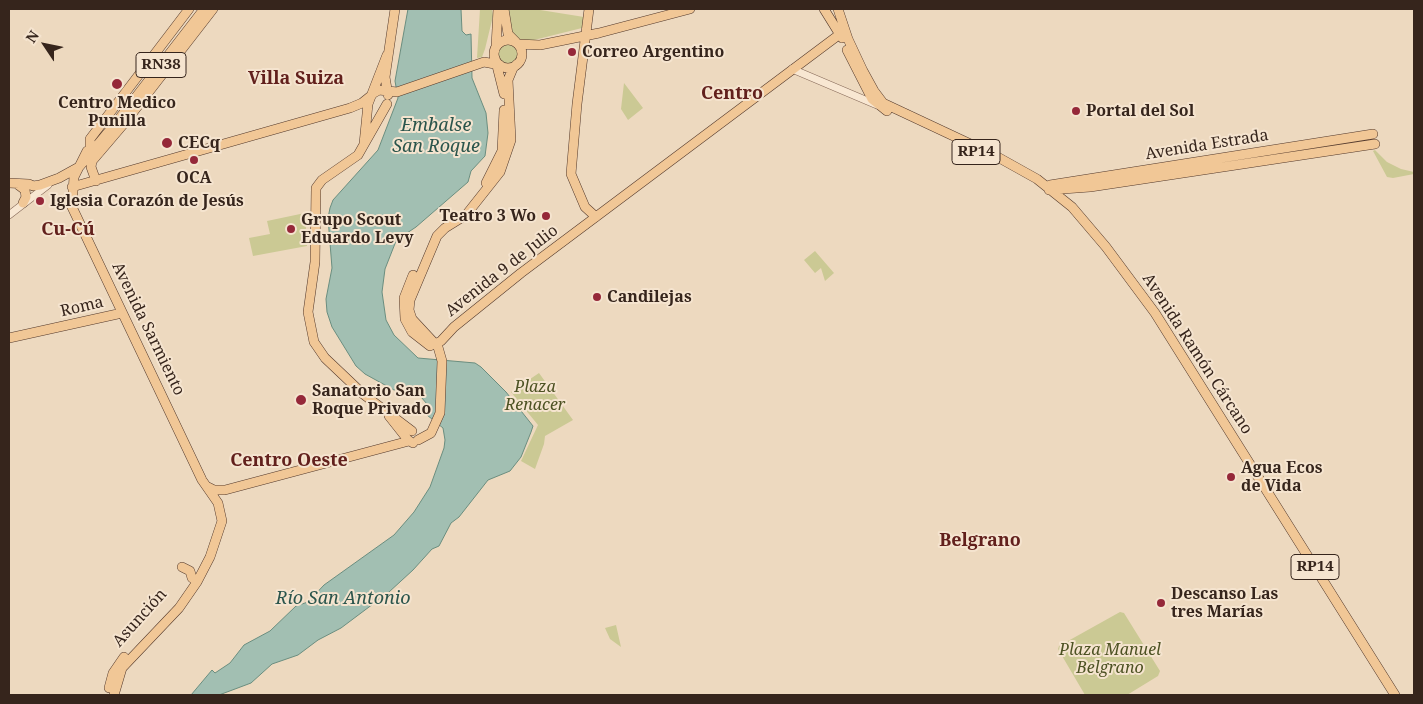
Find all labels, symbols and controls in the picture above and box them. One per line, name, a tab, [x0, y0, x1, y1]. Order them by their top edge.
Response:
north arrow	[20, 20, 70, 70]
text: N	[21, 26, 43, 46]
place label: Correo Argentino	[582, 42, 724, 62]
marker: Correo Argentino	[566, 46, 578, 58]
road number: RN38	[136, 52, 186, 78]
district label: Villa Suiza	[248, 68, 344, 90]
marker: Centro Medico Punilla	[110, 77, 124, 91]
district label: Centro	[701, 83, 763, 105]
place label: Centro Medico Punilla	[58, 93, 176, 131]
place label: Portal del Sol	[1086, 101, 1194, 121]
marker: Portal del Sol	[1070, 105, 1082, 117]
water label: Embalse San Roque	[392, 115, 480, 158]
street label: Avenida Estrada	[1144, 126, 1270, 164]
place label: CECq	[178, 133, 220, 153]
marker: CECq	[160, 136, 174, 150]
road number: RP14	[952, 140, 1000, 164]
marker: OCA	[188, 154, 200, 166]
place label: OCA	[176, 168, 212, 188]
place label: Iglesia Corazón de Jesús	[50, 191, 244, 211]
marker: Iglesia Corazón de Jesús	[34, 195, 46, 207]
place label: Teatro 3 Wo	[439, 206, 536, 226]
place label: Grupo Scout Eduardo Levy	[301, 210, 413, 248]
marker: Teatro 3 Wo	[540, 210, 552, 222]
district label: Cu-Cú	[41, 219, 95, 241]
street label: Avenida 9 de Julio	[442, 221, 562, 321]
marker: Grupo Scout Eduardo Levy	[285, 223, 297, 235]
street label: Avenida Sarmiento	[107, 259, 189, 399]
street label: Avenida Ramón Cárcano	[1138, 270, 1256, 438]
place label: Candilejas	[607, 287, 692, 307]
marker: Candilejas	[591, 291, 603, 303]
street label: Roma	[58, 293, 106, 321]
park label: Plaza Renacer	[505, 377, 565, 415]
place label: Sanatorio San Roque Privado	[312, 381, 431, 419]
marker: Sanatorio San Roque Privado	[294, 393, 308, 407]
district label: Centro Oeste	[230, 450, 348, 472]
place label: Agua Ecos de Vida	[1241, 458, 1323, 496]
marker: Agua Ecos de Vida	[1225, 471, 1237, 483]
district label: Belgrano	[939, 530, 1021, 552]
road number: RP14	[1291, 554, 1339, 580]
place label: Descanso Las tres Marías	[1171, 584, 1278, 622]
street label: Asunción	[109, 585, 171, 651]
water label: Río San Antonio	[275, 588, 411, 610]
marker: Descanso Las tres Marías	[1155, 597, 1167, 609]
park label: Plaza Manuel Belgrano	[1059, 640, 1161, 678]

